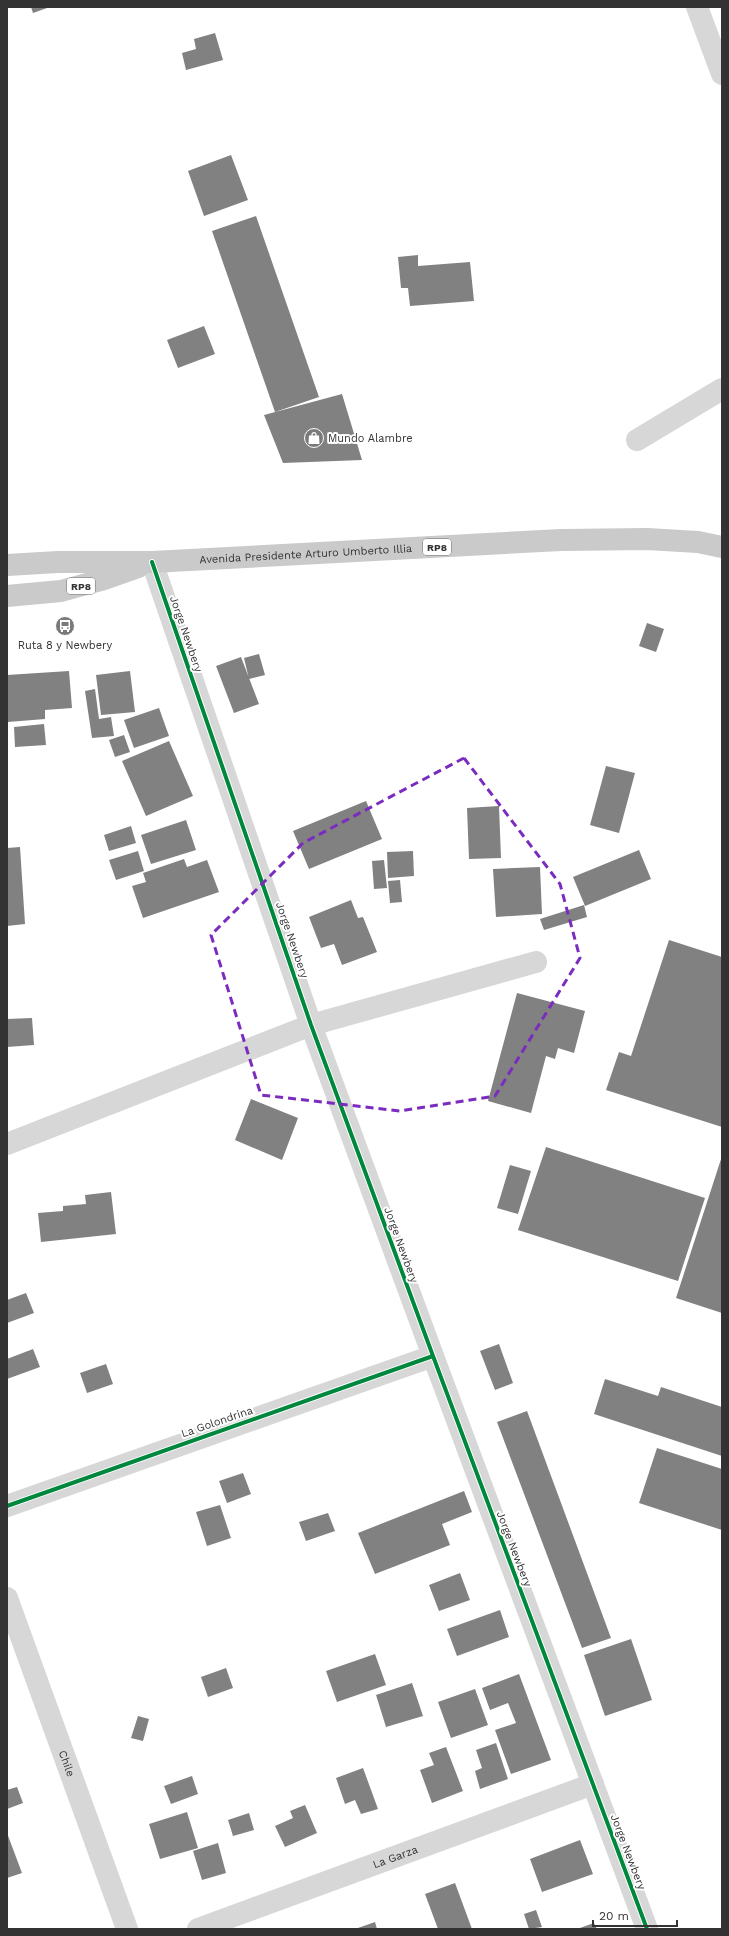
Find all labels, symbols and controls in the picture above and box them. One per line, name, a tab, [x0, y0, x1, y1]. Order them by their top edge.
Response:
shop icon: Mundo Alambre	[303, 427, 325, 449]
place label: Mundo Alambre	[328, 432, 413, 445]
road number: RP8	[423, 539, 451, 555]
street label: Avenida Presidente Arturo Umberto Illia	[199, 542, 412, 566]
road number: RP8	[67, 578, 95, 594]
street label: Jorge Newbery	[167, 594, 205, 674]
bus stop icon: Ruta 8 y Newbery	[54, 615, 76, 637]
place label: Ruta 8 y Newbery	[18, 639, 113, 652]
street label: Jorge Newbery	[273, 900, 311, 980]
street label: Jorge Newbery	[381, 1205, 421, 1285]
street label: La Golondrina	[179, 1404, 255, 1440]
street label: Jorge Newbery	[494, 1509, 534, 1589]
street label: Chile	[56, 1749, 78, 1778]
street label: Jorge Newbery	[608, 1812, 648, 1892]
street label: La Garza	[371, 1842, 420, 1871]
scale bar	[593, 1902, 677, 1928]
text: 20 m	[599, 1909, 629, 1923]

